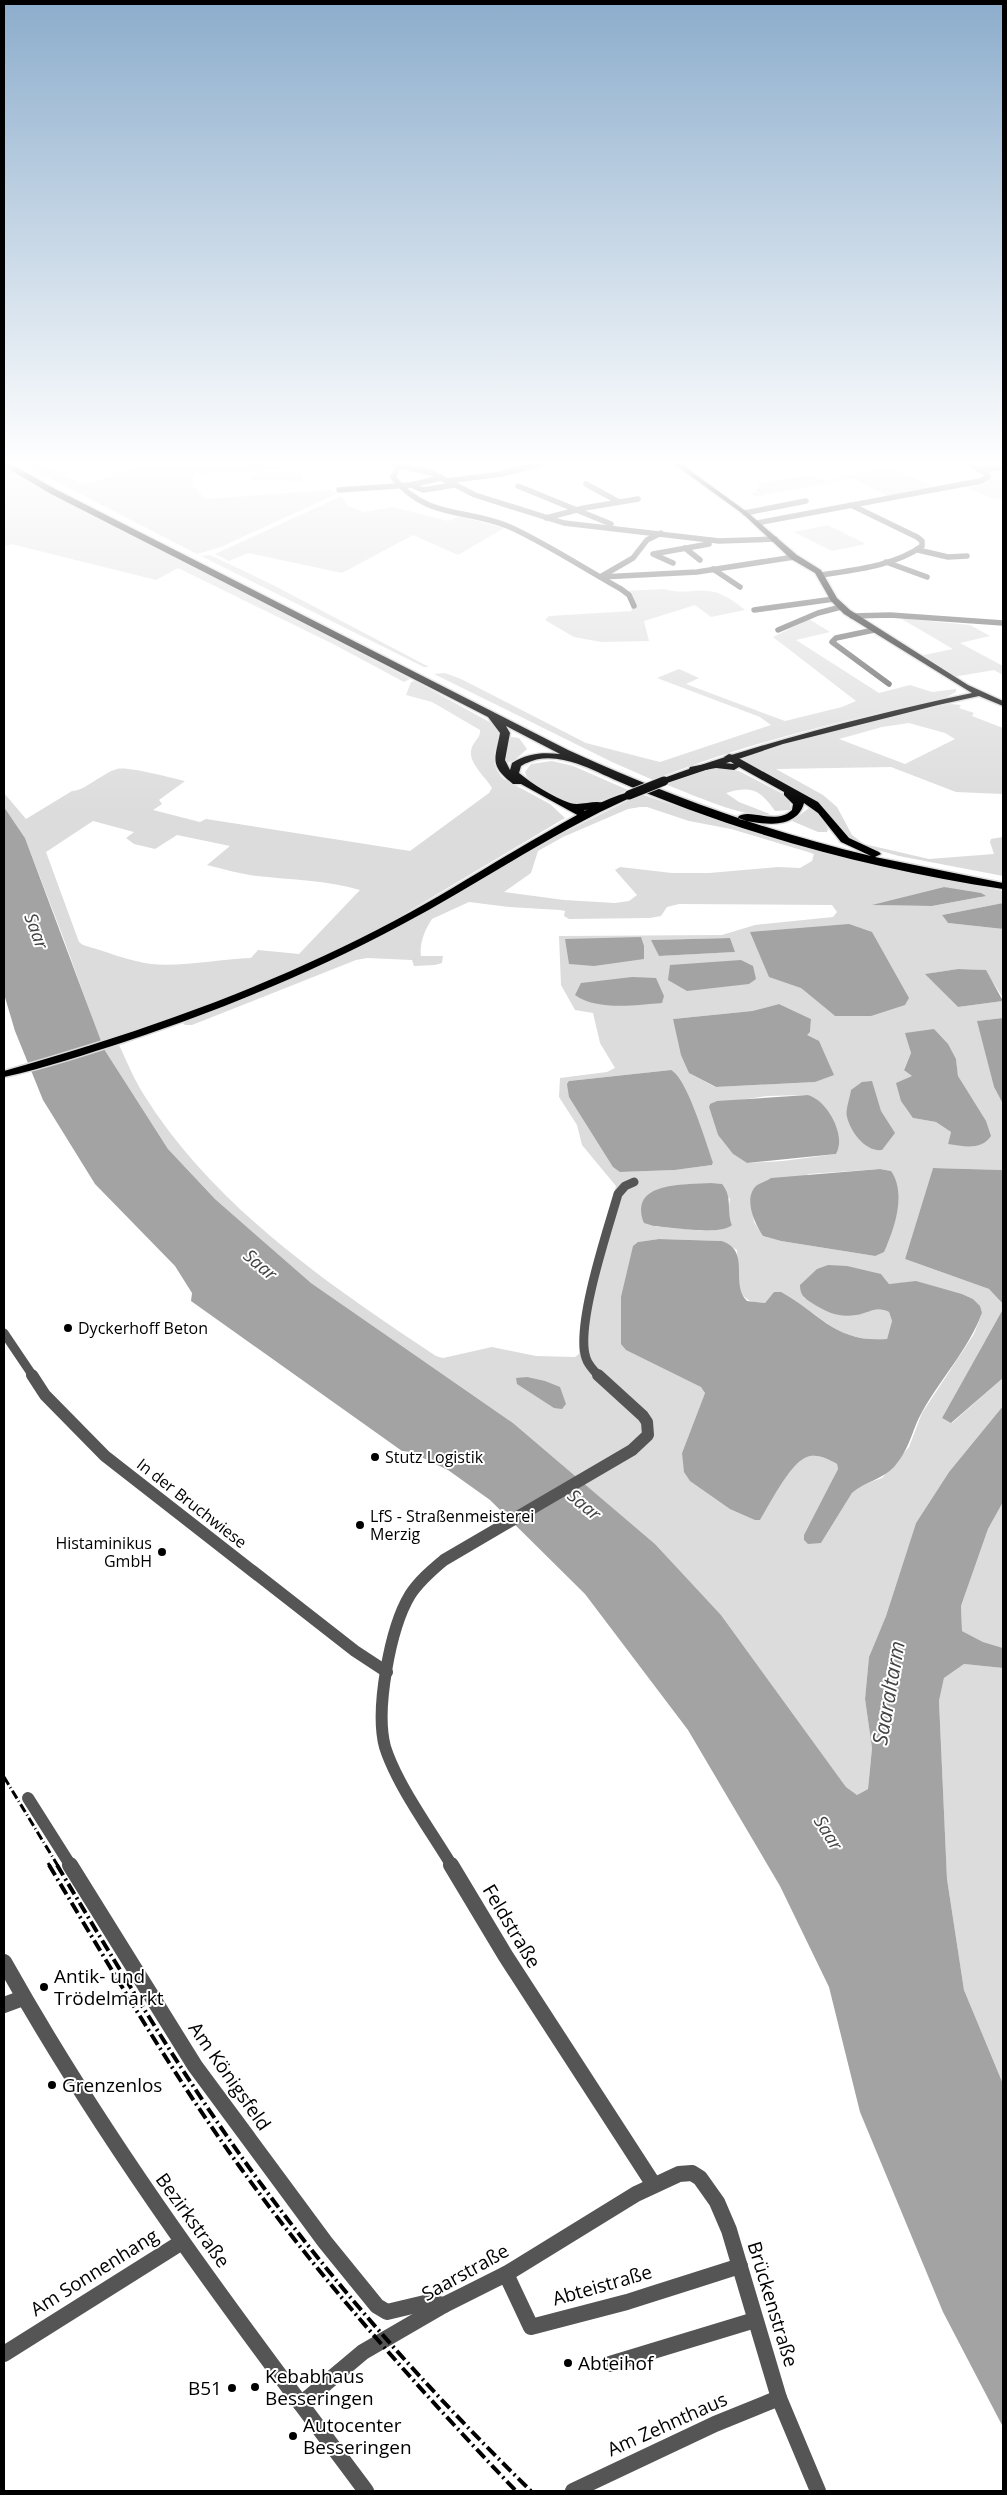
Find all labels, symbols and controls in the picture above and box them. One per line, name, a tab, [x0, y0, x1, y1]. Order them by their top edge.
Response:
water label: Saar	[19, 909, 55, 953]
water label: Saar	[239, 1243, 283, 1286]
place label: Dyckerhoff Beton	[78, 1317, 208, 1339]
marker: Dyckerhoff Beton	[62, 1322, 74, 1334]
place label: Stutz Logistik	[385, 1446, 484, 1468]
marker: Stutz Logistik	[369, 1451, 381, 1463]
street label: In der Bruchwiese	[132, 1453, 252, 1553]
water label: Saar	[563, 1483, 607, 1526]
place label: LfS - Straßenmeisterei Merzig	[370, 1505, 534, 1545]
marker: LfS - Straßenmeisterei Merzig	[354, 1519, 366, 1531]
place label: Histaminikus GmbH	[55, 1532, 152, 1572]
marker: Histaminikus GmbH	[156, 1546, 168, 1558]
water label: Saaraltarm	[865, 1639, 911, 1747]
water label: Saar	[809, 1811, 849, 1855]
street label: Feldstraße	[477, 1879, 547, 1973]
place label: Antik- und Trödelmarkt	[54, 1963, 164, 2011]
marker: Antik- und Trödelmarkt	[38, 1981, 50, 1993]
street label: Am Königsfeld	[183, 2017, 277, 2135]
place label: Grenzenlos	[62, 2072, 162, 2098]
marker: Grenzenlos	[46, 2079, 58, 2091]
street label: Bezirkstraße	[150, 2167, 236, 2273]
street label: Am Sonnenhang	[25, 2222, 163, 2322]
street label: Saarstraße	[417, 2237, 513, 2307]
street label: Brückenstraße	[742, 2238, 804, 2370]
street label: Abteistraße	[549, 2258, 655, 2312]
place label: Abteihof	[578, 2350, 655, 2376]
marker: Abteihof	[562, 2357, 574, 2369]
place label: Kebabhaus Besseringen	[265, 2363, 374, 2411]
place label: B51	[188, 2375, 222, 2401]
marker: Kebabhaus Besseringen	[249, 2381, 261, 2393]
marker: B51	[226, 2382, 238, 2394]
street label: Am Zehnthaus	[603, 2386, 731, 2462]
place label: Autocenter Besseringen	[303, 2412, 412, 2460]
marker: Autocenter Besseringen	[287, 2430, 299, 2442]

